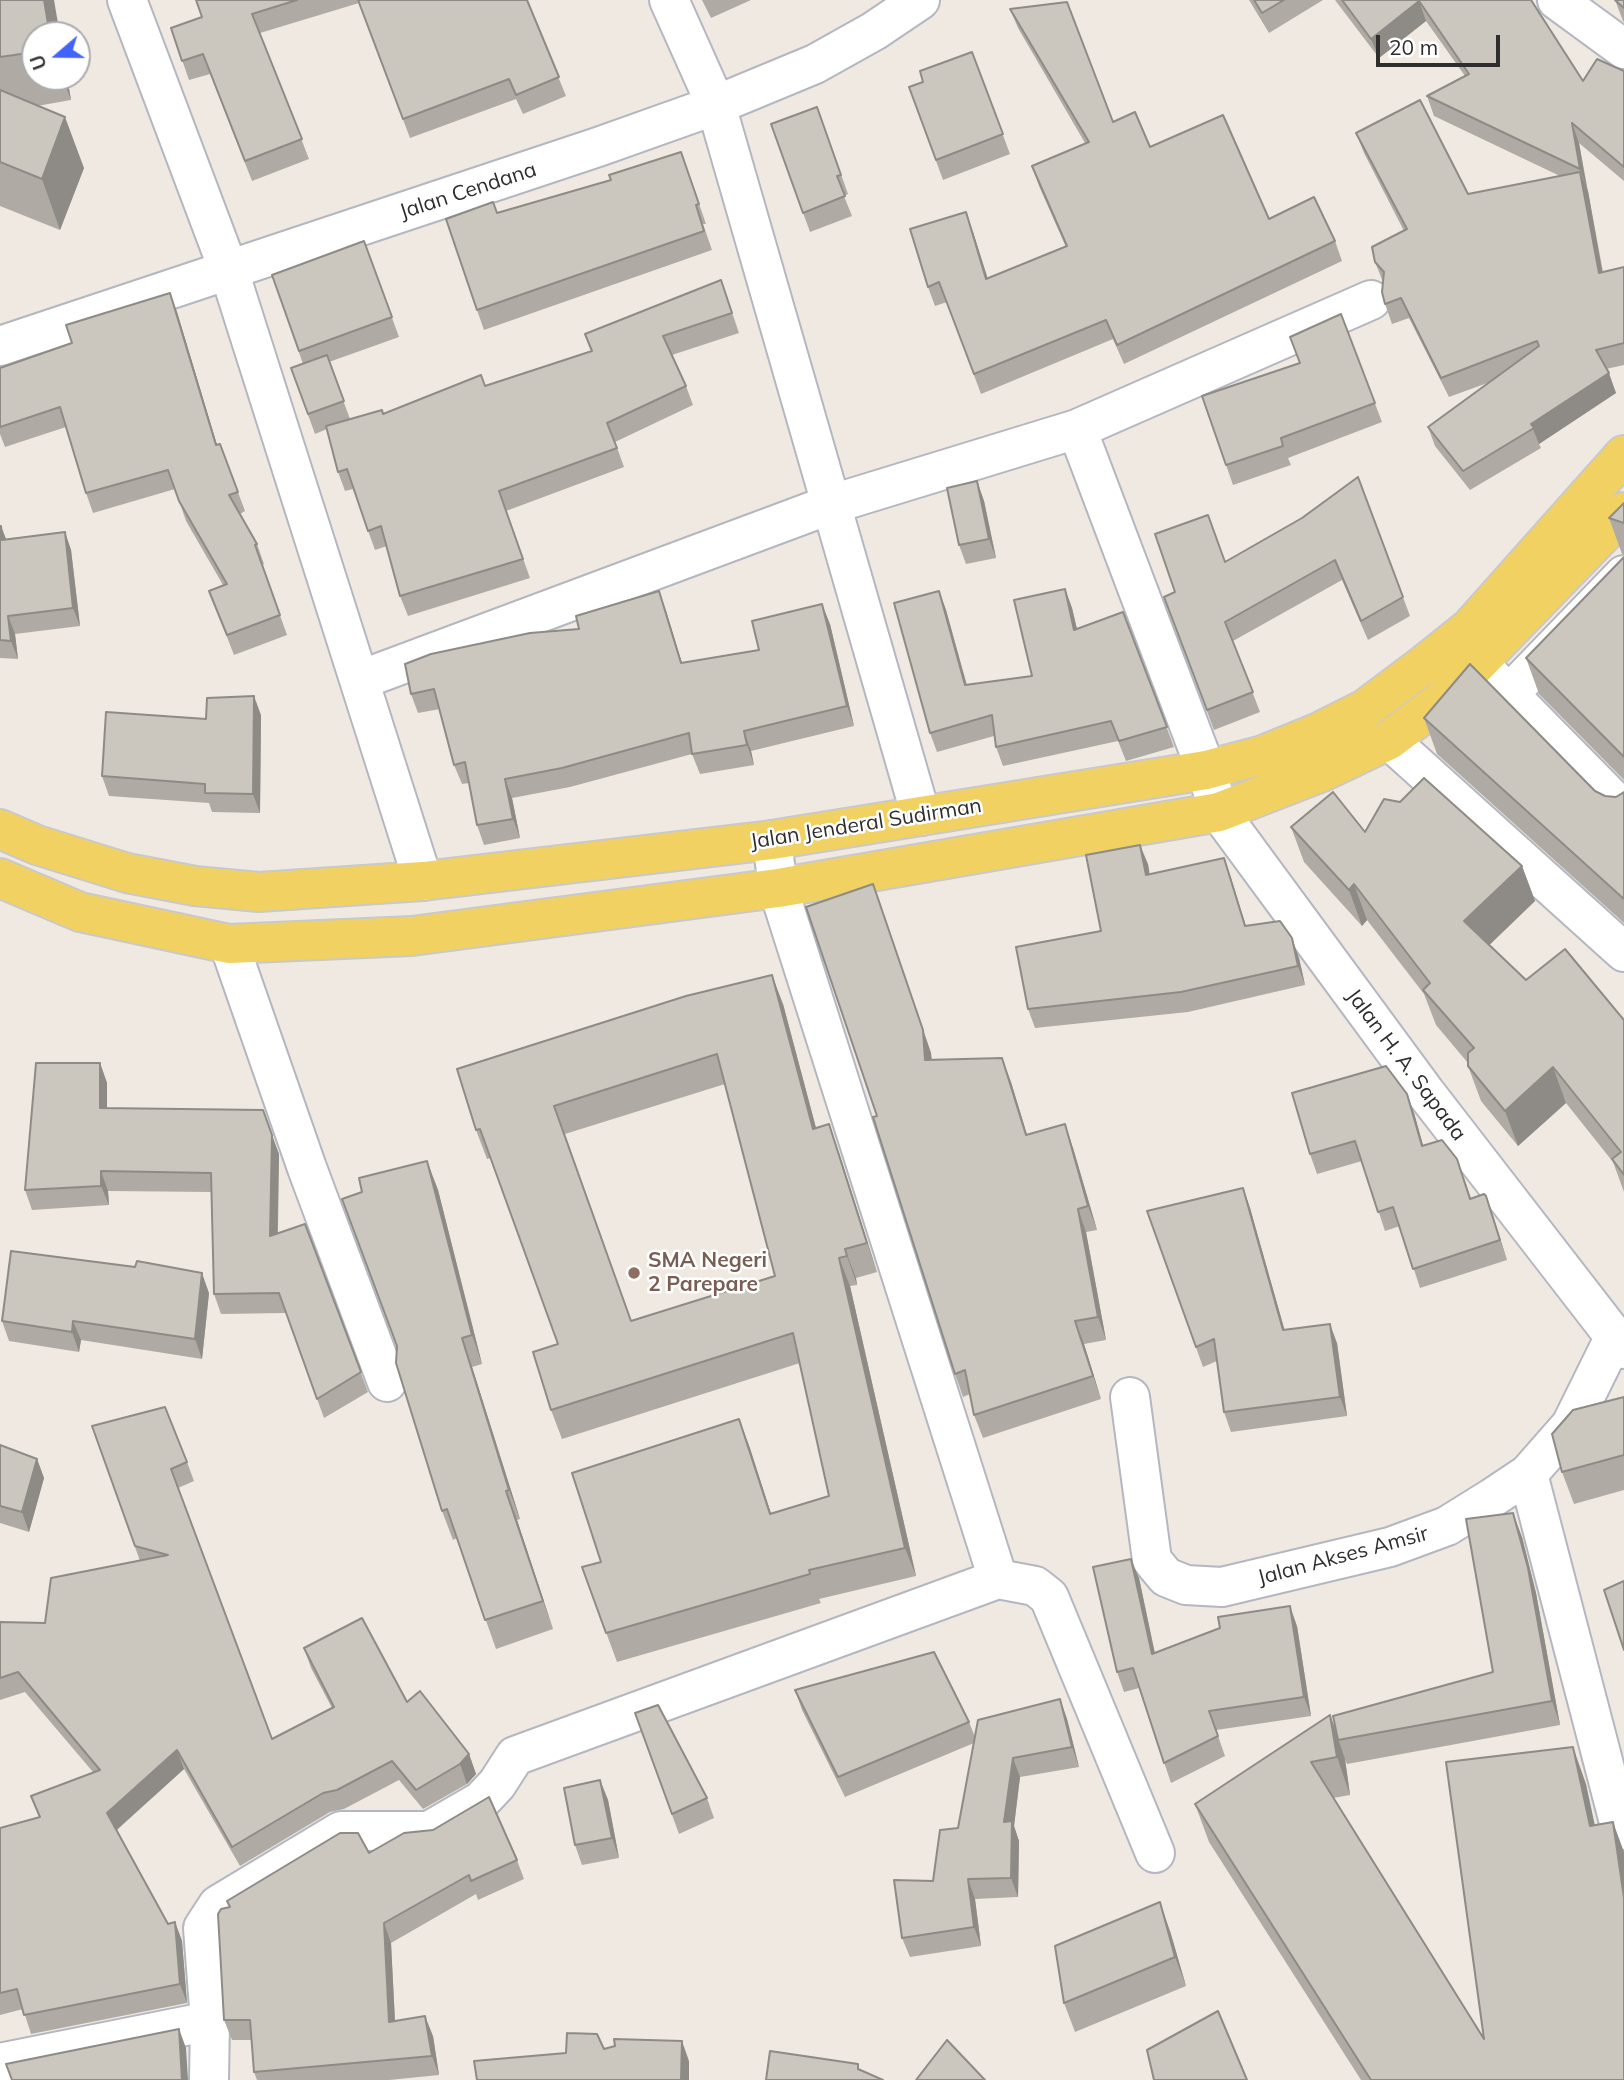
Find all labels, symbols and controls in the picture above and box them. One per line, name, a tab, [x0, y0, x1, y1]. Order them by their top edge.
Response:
north arrow	[21, 21, 91, 91]
scale bar	[1379, 21, 1503, 65]
text: 20 m	[1389, 34, 1438, 60]
text: U	[24, 52, 52, 73]
street label: Jalan Cendana	[396, 157, 540, 225]
street label: Jalan Jenderal Sudirman	[749, 793, 983, 855]
street label: Jalan H. A. Sapada	[1341, 984, 1471, 1146]
place label: SMA Negeri 2 Parepare	[648, 1248, 767, 1298]
marker: SMA Negeri 2 Parepare	[626, 1265, 642, 1281]
street label: Jalan Akses Amsir	[1255, 1521, 1431, 1591]

